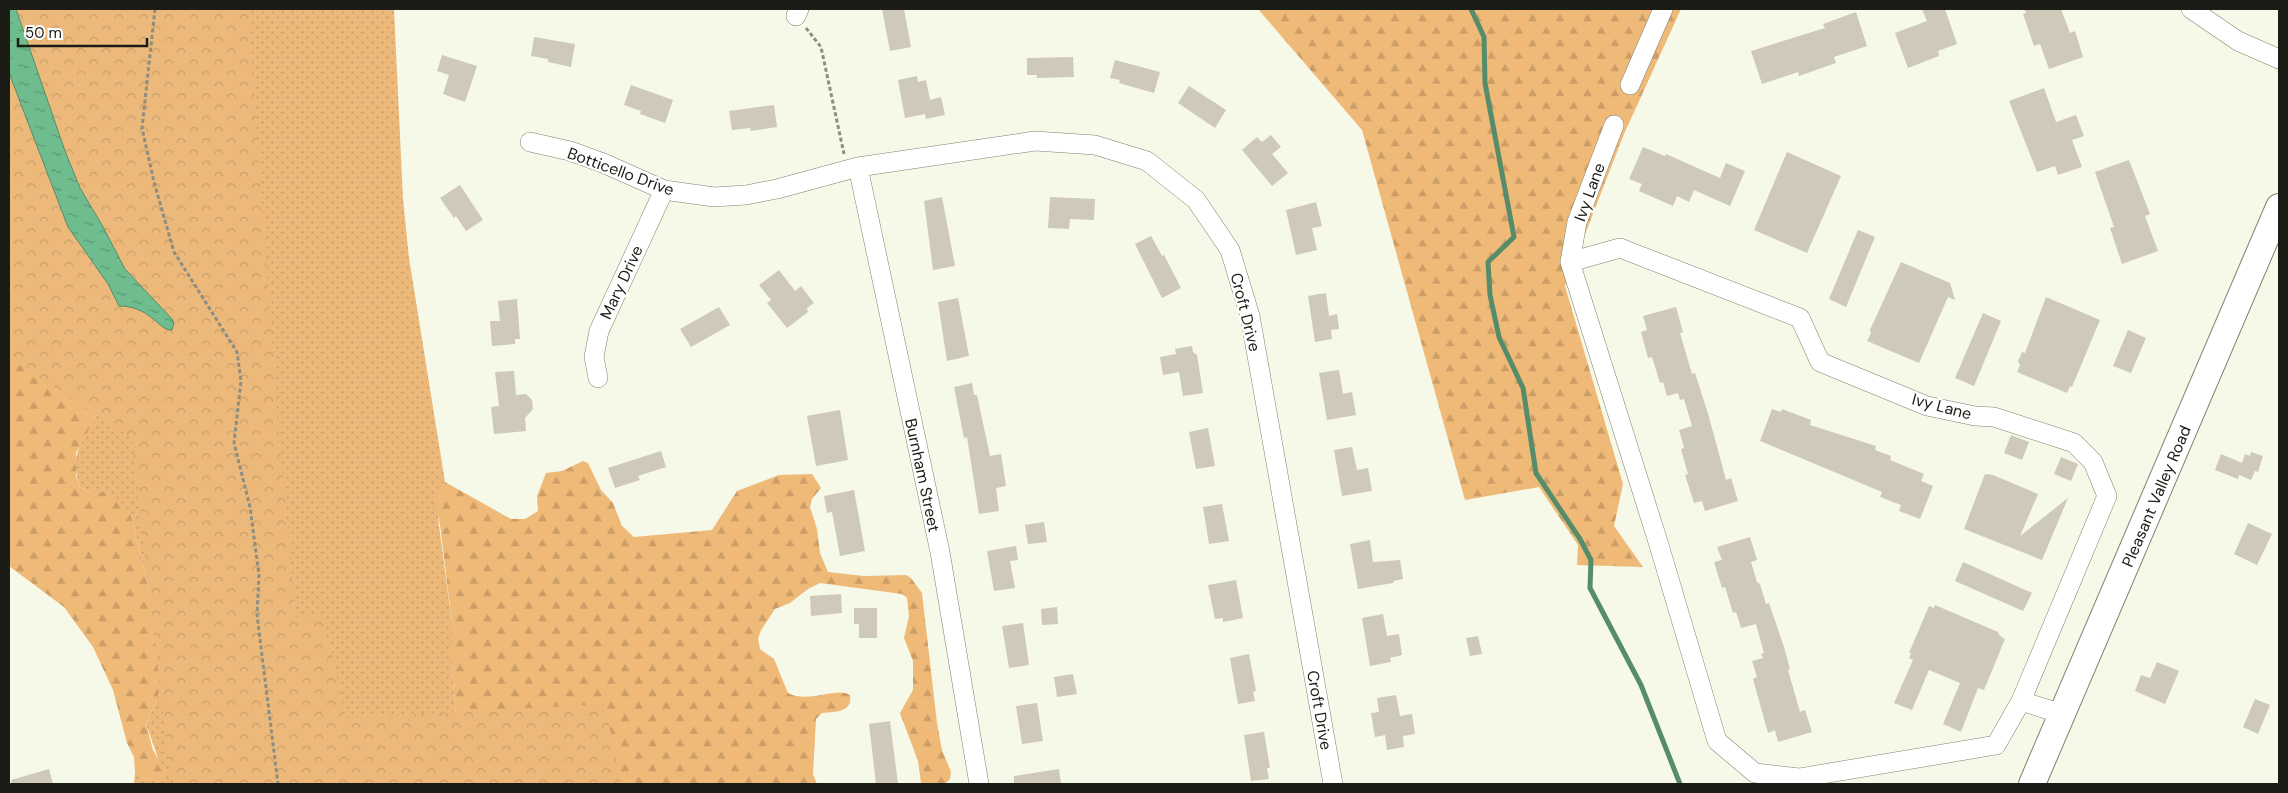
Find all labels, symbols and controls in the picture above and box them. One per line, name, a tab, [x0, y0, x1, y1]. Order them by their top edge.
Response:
scale bar	[18, 15, 146, 47]
text: 50 m	[25, 23, 62, 43]
street label: Botticello Drive	[565, 142, 677, 201]
street label: Ivy Lane	[1569, 160, 1610, 224]
street label: Mary Drive	[595, 242, 648, 323]
street label: Croft Drive	[1226, 271, 1265, 354]
street label: Ivy Lane	[1910, 388, 1974, 424]
street label: Burnham Street	[900, 416, 945, 534]
street label: Pleasant Valley Road	[2117, 422, 2196, 570]
street label: Croft Drive	[1302, 669, 1337, 752]

